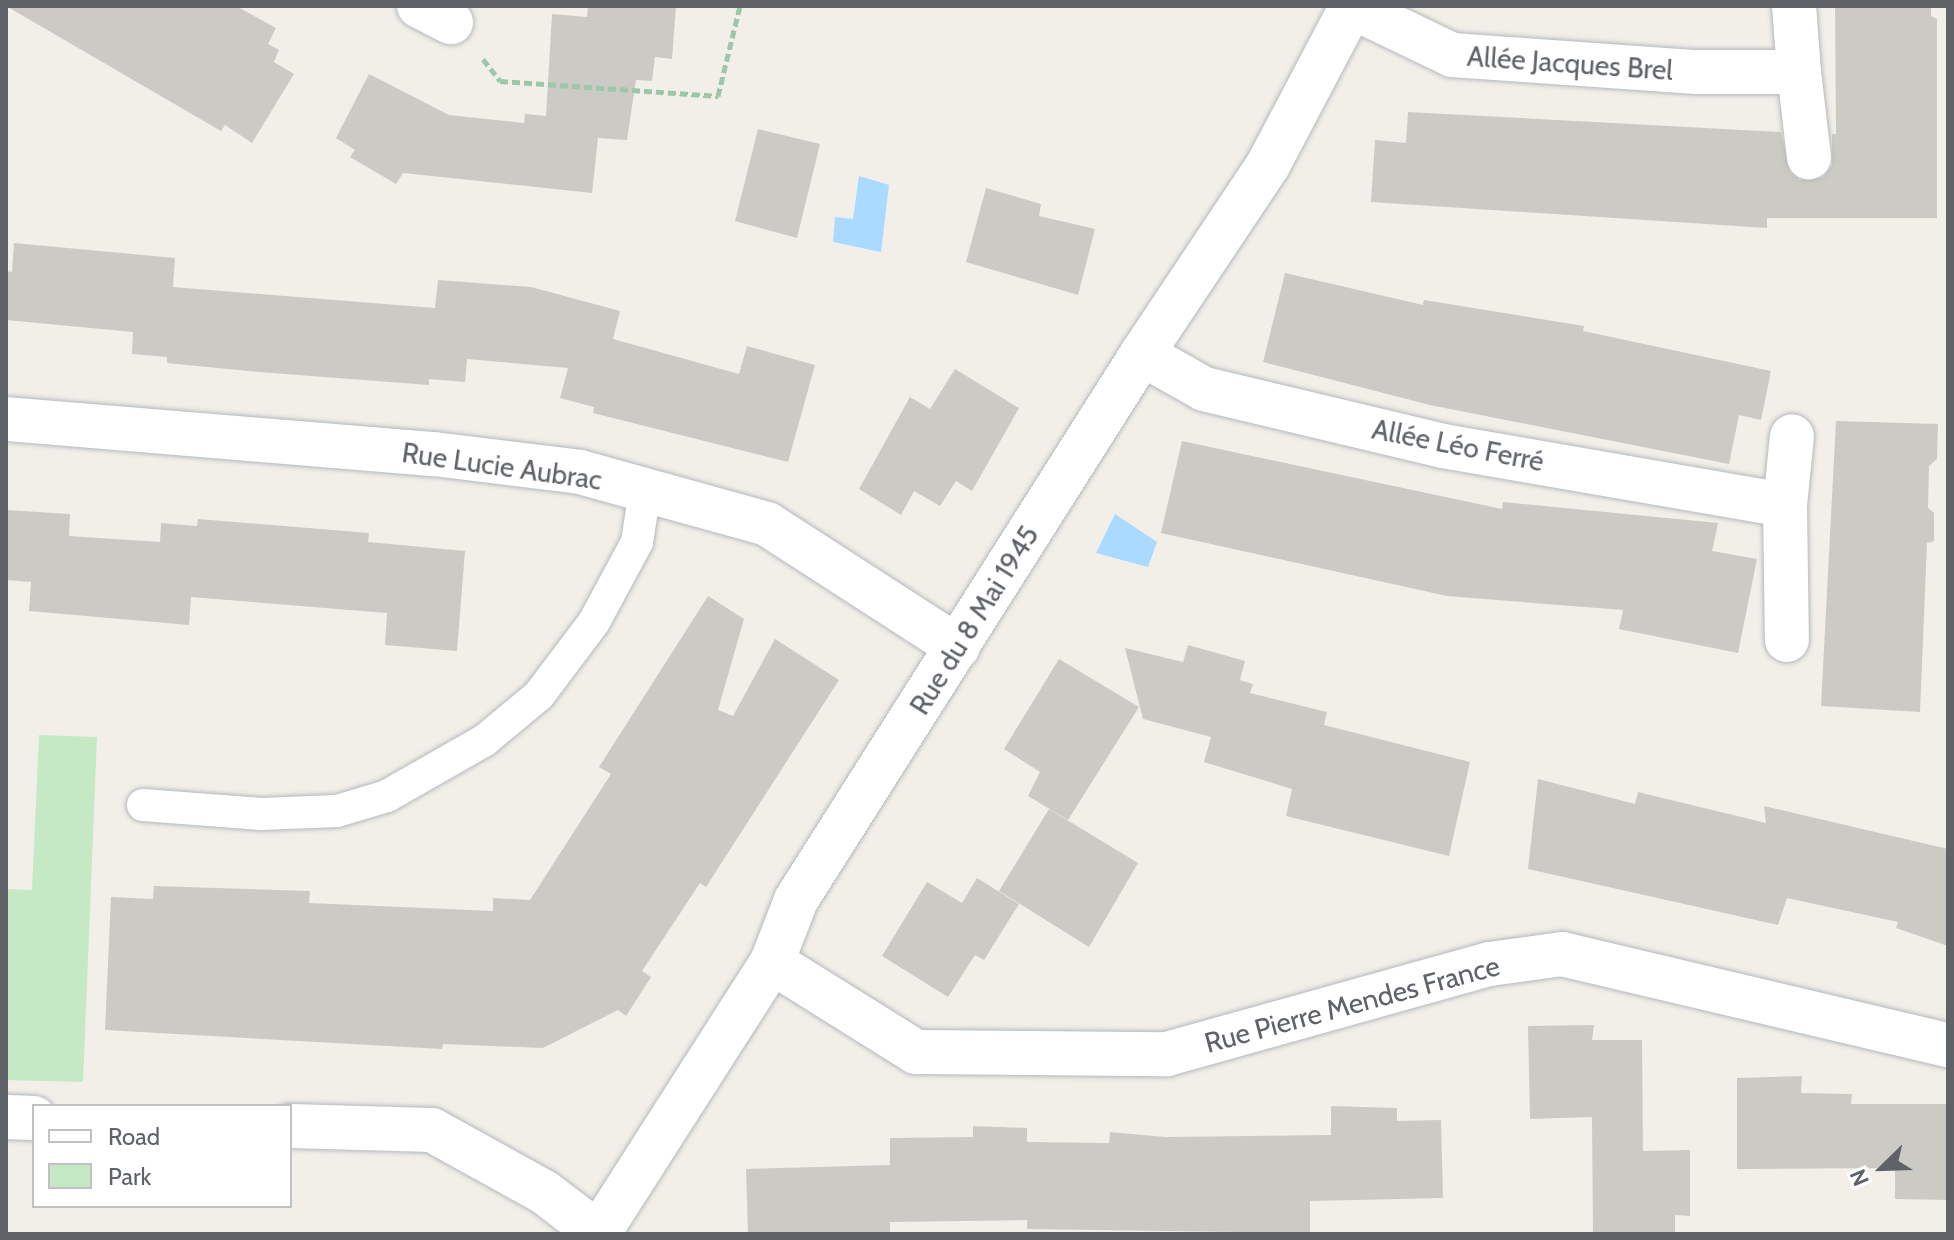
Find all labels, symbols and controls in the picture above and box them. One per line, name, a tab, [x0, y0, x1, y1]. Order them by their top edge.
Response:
street label: Allée Jacques Brel	[1466, 39, 1674, 87]
street label: Allée Léo Ferré	[1369, 412, 1547, 478]
street label: Rue Lucie Aubrac	[400, 435, 604, 497]
street label: Rue du 8 Mai 1945	[902, 519, 1046, 721]
street label: Rue Pierre Mendes France	[1201, 948, 1503, 1060]
legend	[32, 1104, 292, 1208]
text: Road	[108, 1122, 160, 1151]
north arrow	[1842, 1128, 1922, 1208]
text: Park	[108, 1162, 151, 1191]
text: N	[1844, 1165, 1875, 1190]

